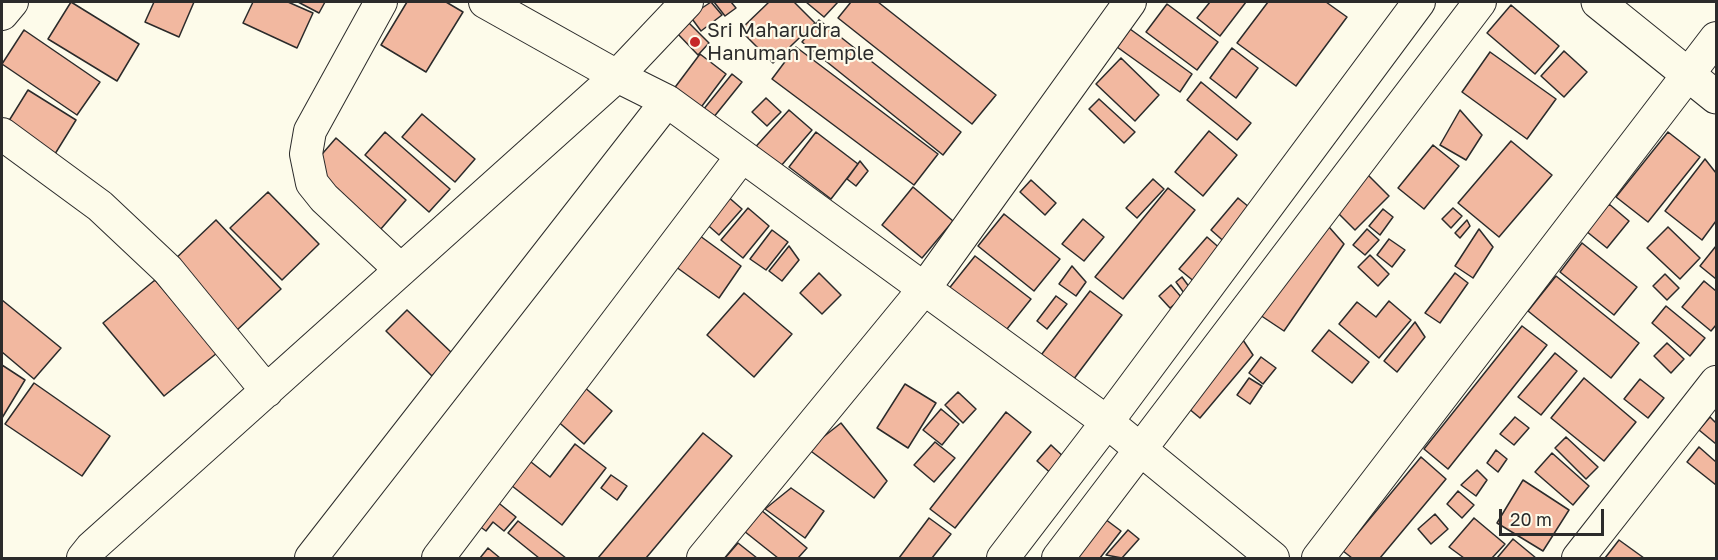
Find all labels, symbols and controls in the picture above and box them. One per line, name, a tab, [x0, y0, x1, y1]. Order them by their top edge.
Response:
place label: Sri Maharudra Hanuman Temple	[707, 19, 874, 66]
marker: Sri Maharudra Hanuman Temple	[688, 35, 702, 49]
scale bar	[1502, 497, 1607, 535]
text: 20 m	[1510, 508, 1552, 530]

